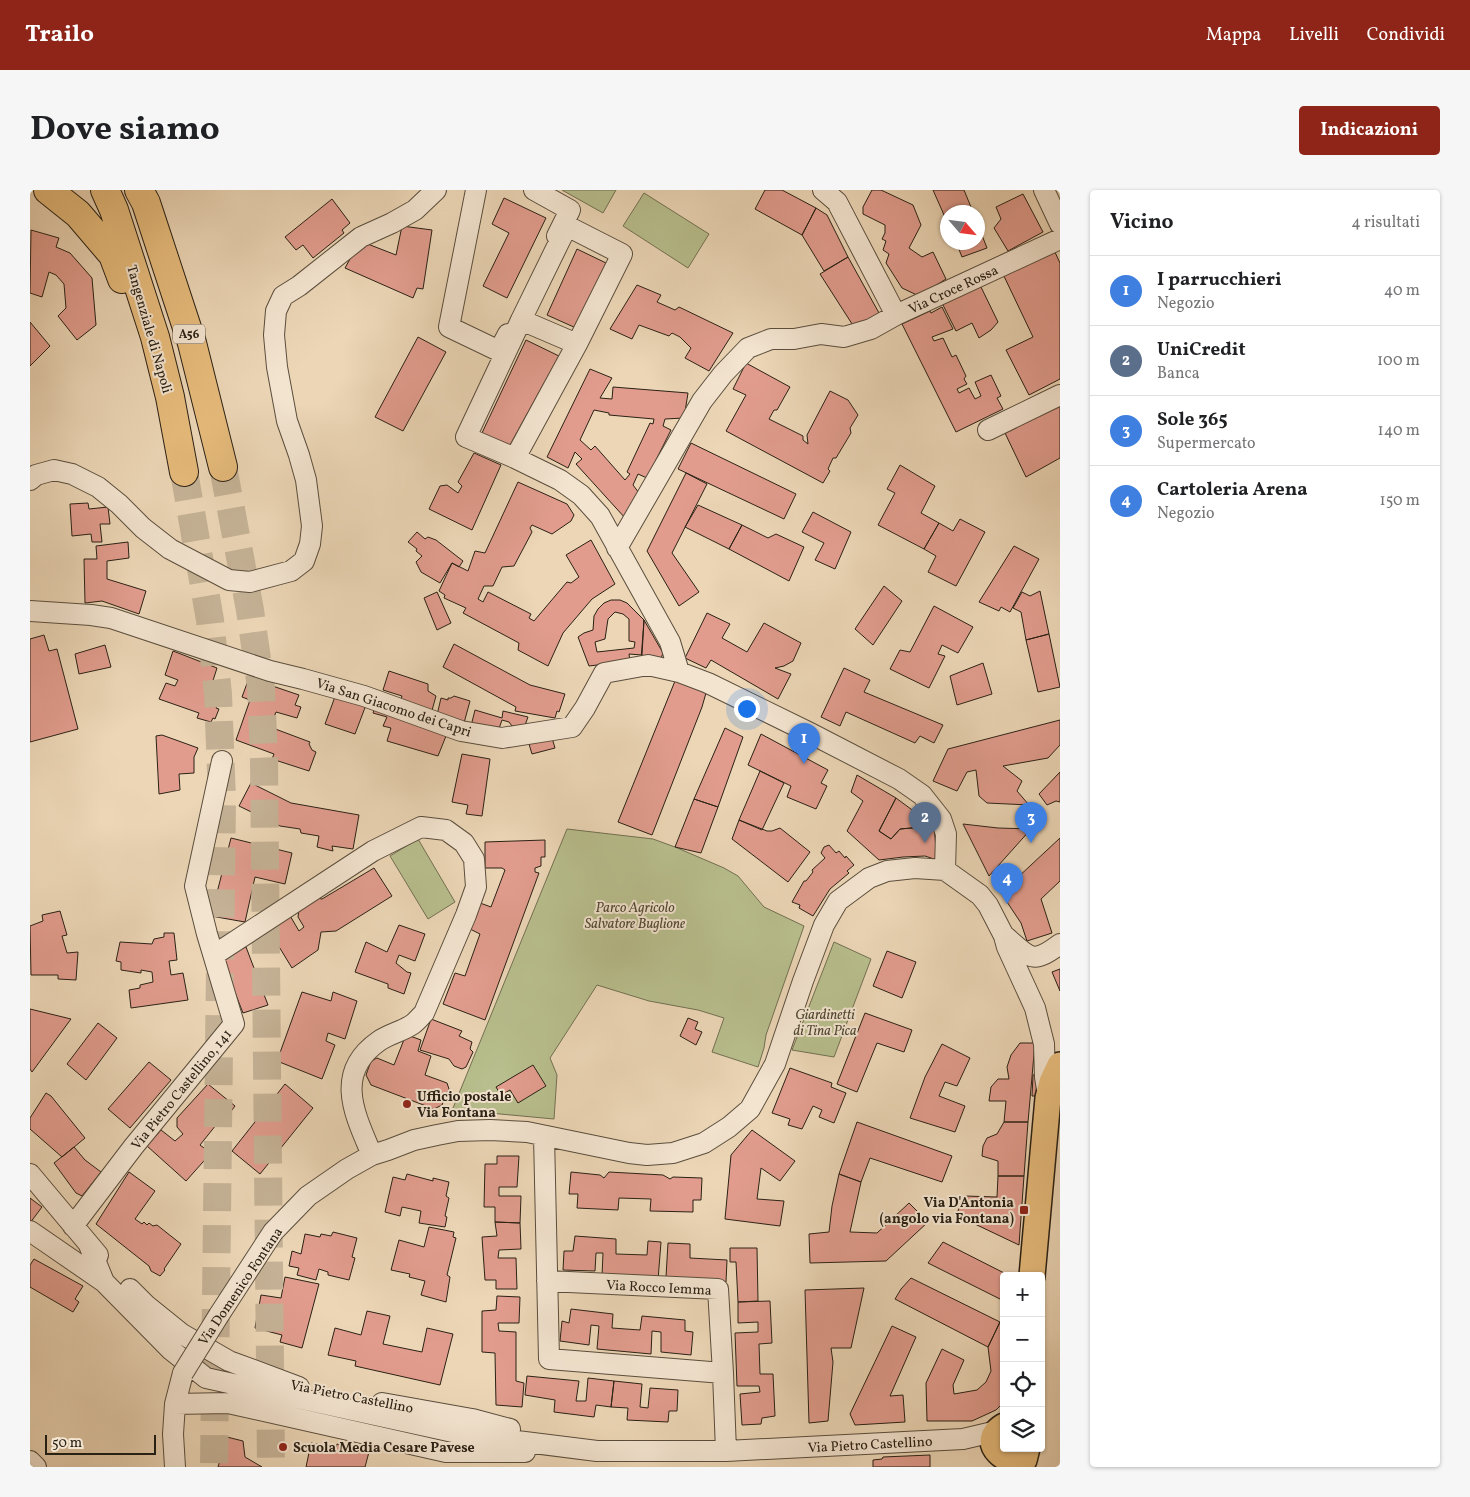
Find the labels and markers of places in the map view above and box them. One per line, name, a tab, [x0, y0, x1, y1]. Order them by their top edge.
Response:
pin: 1	[788, 723, 820, 764]
pin: 2	[909, 802, 941, 843]
pin: 3	[1015, 802, 1047, 843]
pin: 4	[991, 863, 1023, 904]
place label: Ufficio postale Via Fontana	[417, 1088, 511, 1123]
marker: Ufficio postale Via Fontana	[401, 1098, 413, 1110]
place label: Via D'Antonia (angolo via Fontana)	[880, 1194, 1014, 1229]
marker: Via D'Antonia (angolo via Fontana)	[1018, 1204, 1030, 1216]
place label: Scuola Media Cesare Pavese	[293, 1439, 475, 1458]
marker: Scuola Media Cesare Pavese	[277, 1441, 289, 1453]

